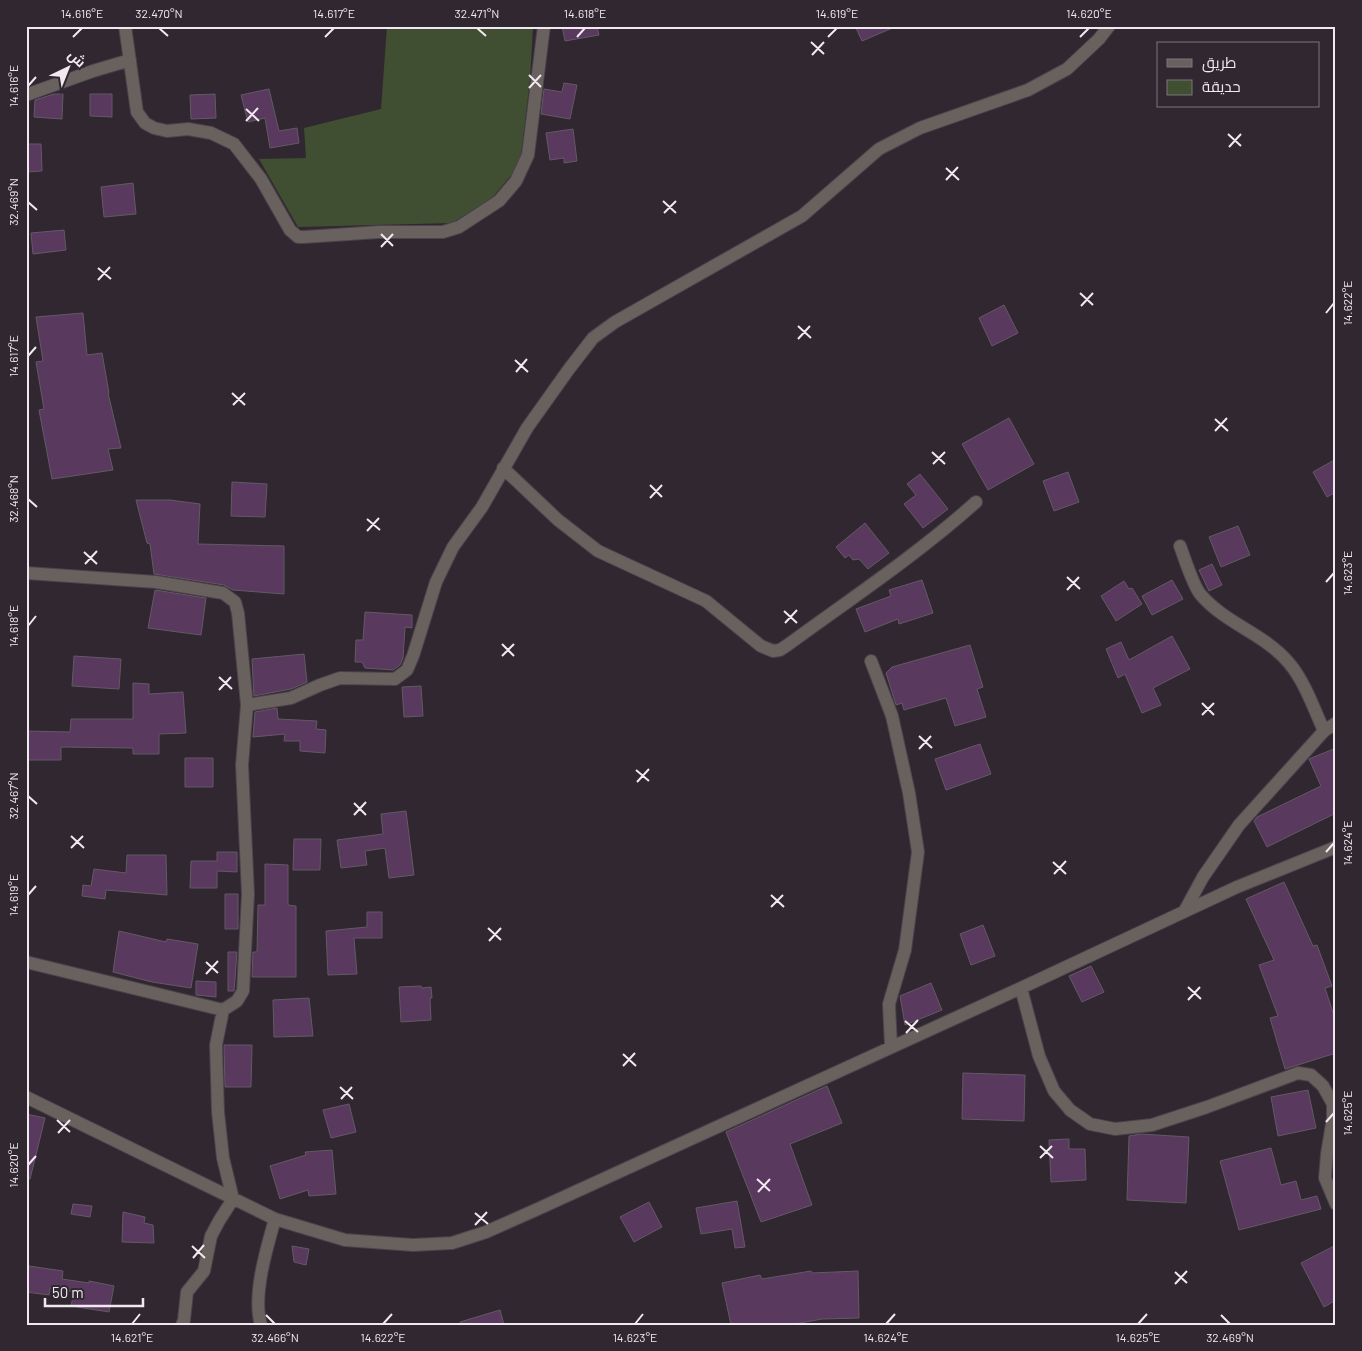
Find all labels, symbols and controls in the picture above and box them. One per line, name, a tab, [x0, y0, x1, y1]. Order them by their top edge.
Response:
text: 14.616°E	[61, 6, 103, 20]
text: 32.470°N	[135, 6, 183, 20]
text: 14.617°E	[313, 6, 355, 20]
text: 32.471°N	[455, 6, 499, 20]
text: 14.618°E	[564, 6, 606, 20]
text: 14.619°E	[816, 6, 858, 20]
text: 14.620°E	[1066, 6, 1112, 20]
north arrow	[42, 42, 92, 92]
legend	[1157, 42, 1320, 108]
text: ش	[64, 46, 90, 71]
text: طريق	[1202, 53, 1236, 73]
text: 14.616°E	[6, 65, 20, 107]
text: حديقة	[1202, 77, 1241, 95]
text: 32.469°N	[6, 178, 20, 226]
text: 14.622°E	[1340, 280, 1354, 326]
text: 14.617°E	[6, 335, 20, 377]
text: 32.468°N	[6, 475, 20, 523]
text: 14.623°E	[1340, 551, 1354, 595]
text: 14.618°E	[6, 605, 20, 647]
text: 32.467°N	[6, 772, 20, 820]
text: 14.624°E	[1340, 820, 1354, 866]
text: 14.619°E	[6, 874, 20, 916]
text: 14.625°E	[1340, 1091, 1354, 1135]
text: 14.620°E	[6, 1142, 20, 1188]
scale bar	[45, 1276, 142, 1308]
text: 50 m	[52, 1283, 84, 1301]
text: 14.621°E	[111, 1330, 153, 1344]
text: 32.466°N	[251, 1330, 299, 1344]
text: 14.622°E	[360, 1330, 406, 1344]
text: 14.623°E	[613, 1330, 657, 1344]
text: 14.624°E	[863, 1330, 909, 1344]
text: 14.625°E	[1116, 1330, 1160, 1344]
text: 32.469°N	[1206, 1330, 1254, 1344]

